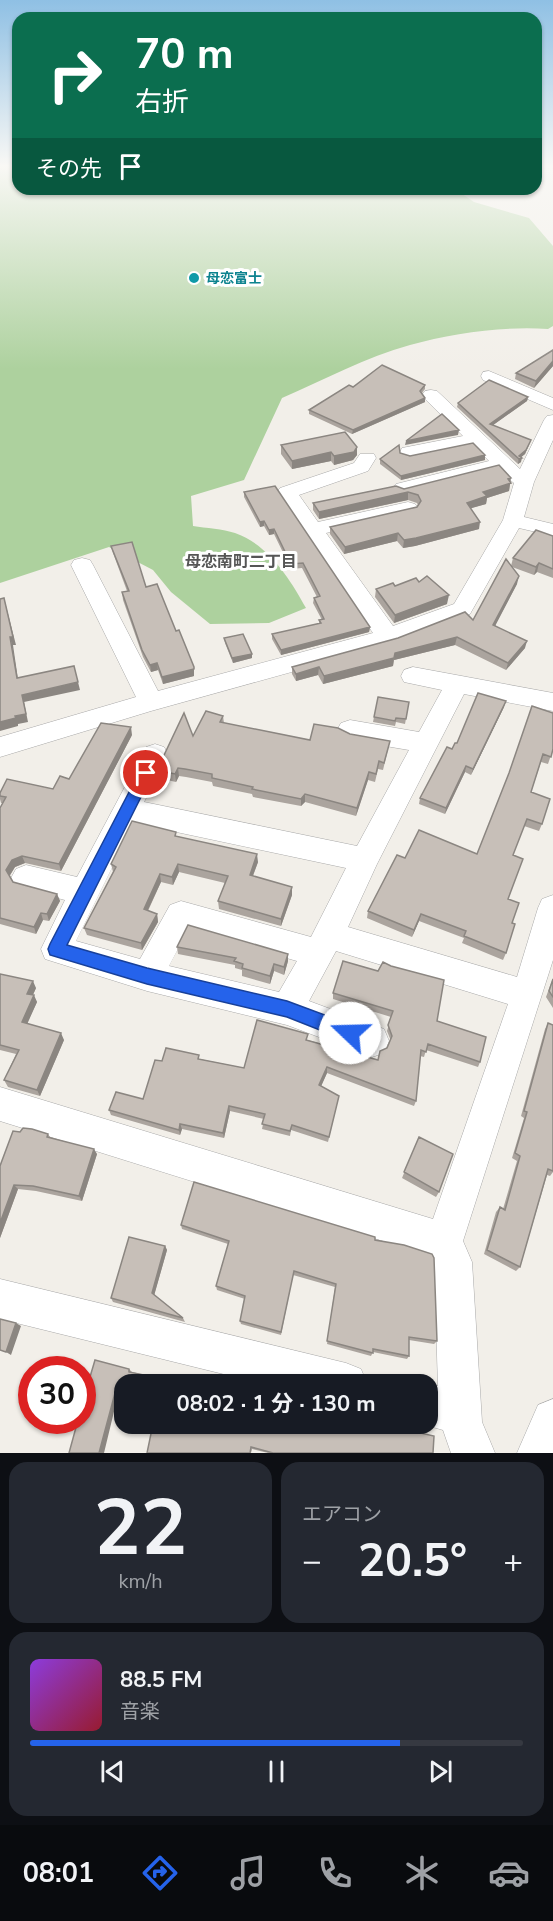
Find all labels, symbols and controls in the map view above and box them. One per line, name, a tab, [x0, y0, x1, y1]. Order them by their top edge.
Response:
text: 70 m	[135, 26, 234, 83]
icon: right	[36, 36, 114, 114]
text: 右折	[135, 84, 189, 121]
icon: arrive	[114, 150, 147, 183]
text: その先	[36, 154, 102, 184]
place label: 母恋富士	[206, 269, 262, 288]
marker: 母恋富士	[187, 271, 201, 285]
district label: 母恋南町二丁目	[185, 551, 297, 573]
pin	[120, 747, 171, 798]
icon: arrive	[129, 756, 162, 789]
position arrow	[318, 1001, 382, 1065]
speed limit sign: 30	[18, 1356, 96, 1434]
text: 08:02 · 1 分 · 130 m	[177, 1389, 375, 1419]
text: 22	[94, 1475, 187, 1582]
text: エアコン	[302, 1501, 382, 1528]
text: 20.5°	[358, 1531, 467, 1592]
text: −	[302, 1539, 322, 1584]
text: +	[503, 1539, 523, 1584]
text: km/h	[118, 1568, 163, 1595]
text: 88.5 FM	[120, 1665, 202, 1695]
text: 音楽	[120, 1698, 160, 1725]
icon: previous	[96, 1755, 129, 1788]
icon: pause	[260, 1755, 293, 1788]
icon: next	[424, 1755, 457, 1788]
icon: directions	[139, 1852, 181, 1894]
icon: music	[227, 1852, 269, 1894]
icon: phone	[314, 1852, 356, 1894]
icon: climate	[401, 1852, 443, 1894]
icon: car	[488, 1852, 530, 1894]
text: 08:01	[23, 1855, 94, 1892]

